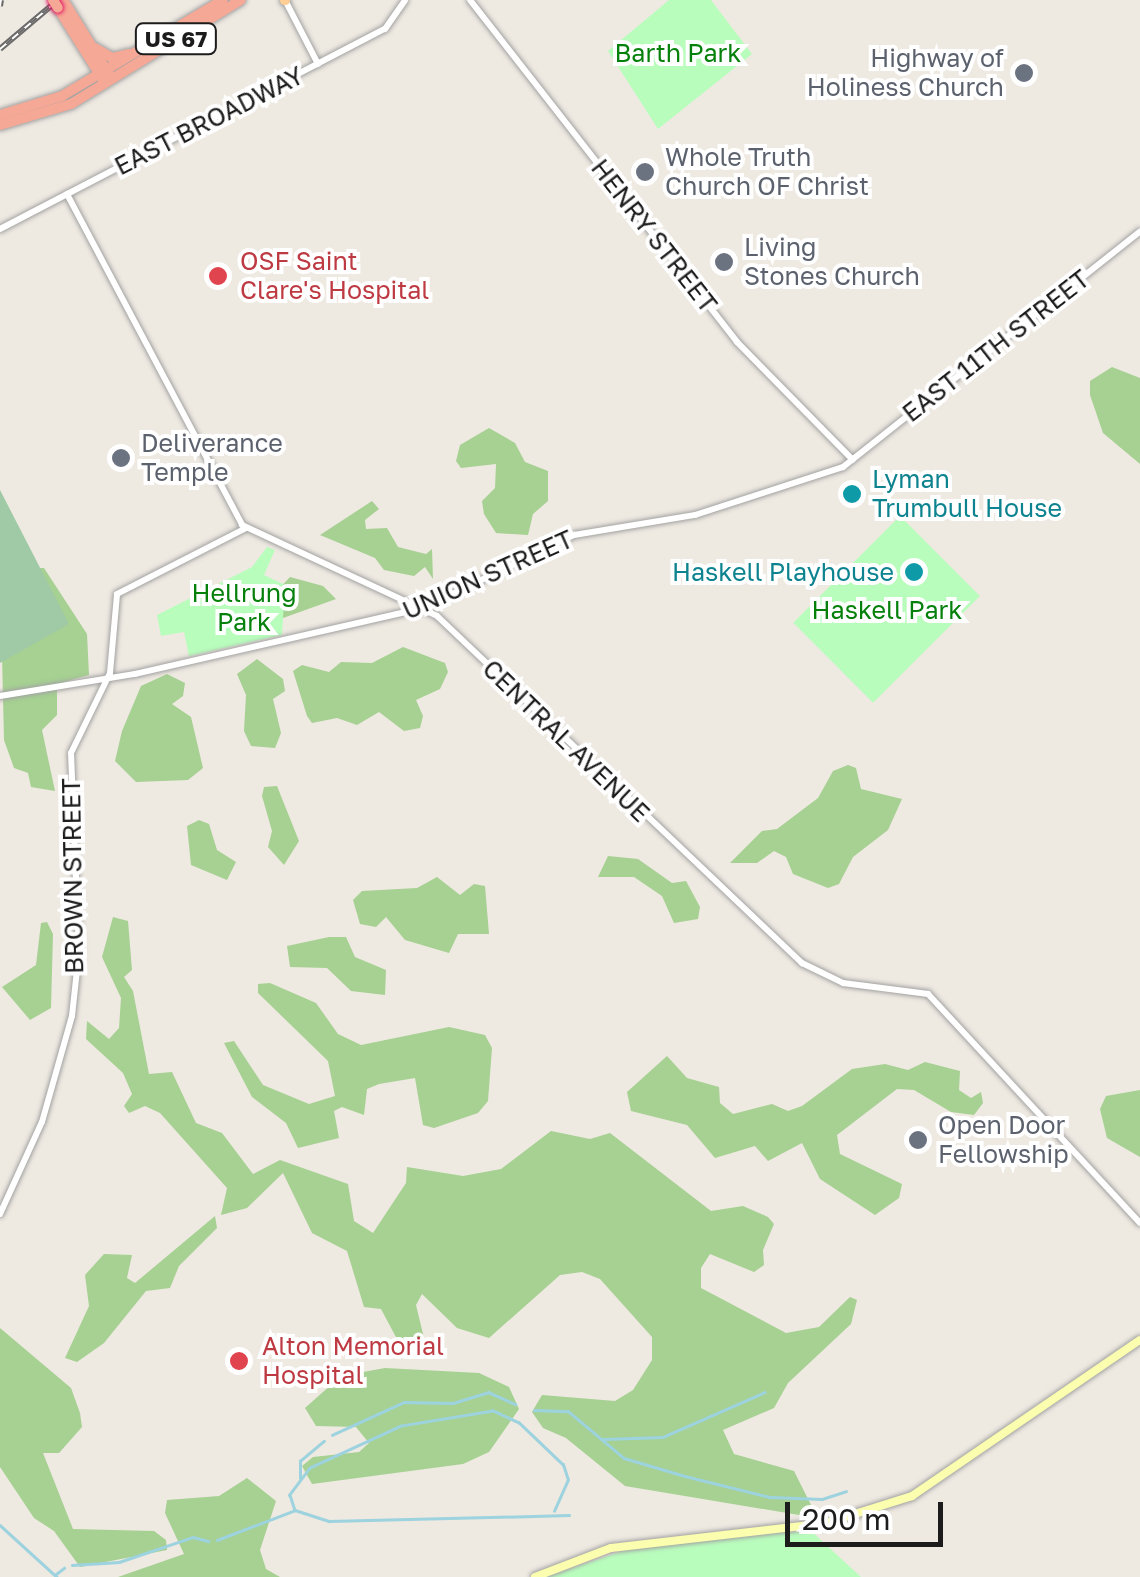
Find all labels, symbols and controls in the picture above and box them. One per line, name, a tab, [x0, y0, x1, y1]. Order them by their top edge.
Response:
road number: US 67	[134, 22, 218, 56]
park label: Barth Park	[615, 38, 741, 68]
place label: Highway of Holiness Church	[807, 44, 1004, 103]
street label: EAST BROADWAY	[110, 60, 308, 182]
marker: Highway of Holiness Church	[1013, 62, 1035, 84]
place label: Whole Truth Church OF Christ	[665, 143, 869, 202]
street label: HENRY STREET	[585, 153, 723, 319]
marker: Whole Truth Church OF Christ	[634, 161, 656, 183]
place label: Living Stones Church	[744, 233, 920, 292]
place label: OSF Saint Clare's Hospital	[240, 247, 429, 306]
marker: Living Stones Church	[713, 251, 735, 273]
marker: OSF Saint Clare's Hospital	[205, 263, 231, 289]
street label: EAST 11TH STREET	[897, 264, 1095, 428]
place label: Deliverance Temple	[141, 429, 283, 488]
marker: Deliverance Temple	[110, 447, 132, 469]
place label: Lyman Trumbull House	[872, 465, 1062, 524]
marker: Lyman Trumbull House	[841, 483, 863, 505]
street label: UNION STREET	[398, 524, 578, 626]
place label: Haskell Playhouse	[672, 557, 894, 587]
marker: Haskell Playhouse	[903, 561, 925, 583]
park label: Hellrung Park	[191, 579, 297, 638]
park label: Haskell Park	[812, 595, 962, 625]
street label: CENTRAL AVENUE	[476, 654, 656, 828]
street label: BROWN STREET	[56, 778, 90, 974]
place label: Open Door Fellowship	[938, 1111, 1069, 1170]
marker: Open Door Fellowship	[907, 1129, 929, 1151]
place label: Alton Memorial Hospital	[262, 1332, 444, 1391]
marker: Alton Memorial Hospital	[226, 1348, 252, 1374]
scale bar	[790, 1482, 948, 1544]
text: 200 m	[802, 1501, 891, 1537]

